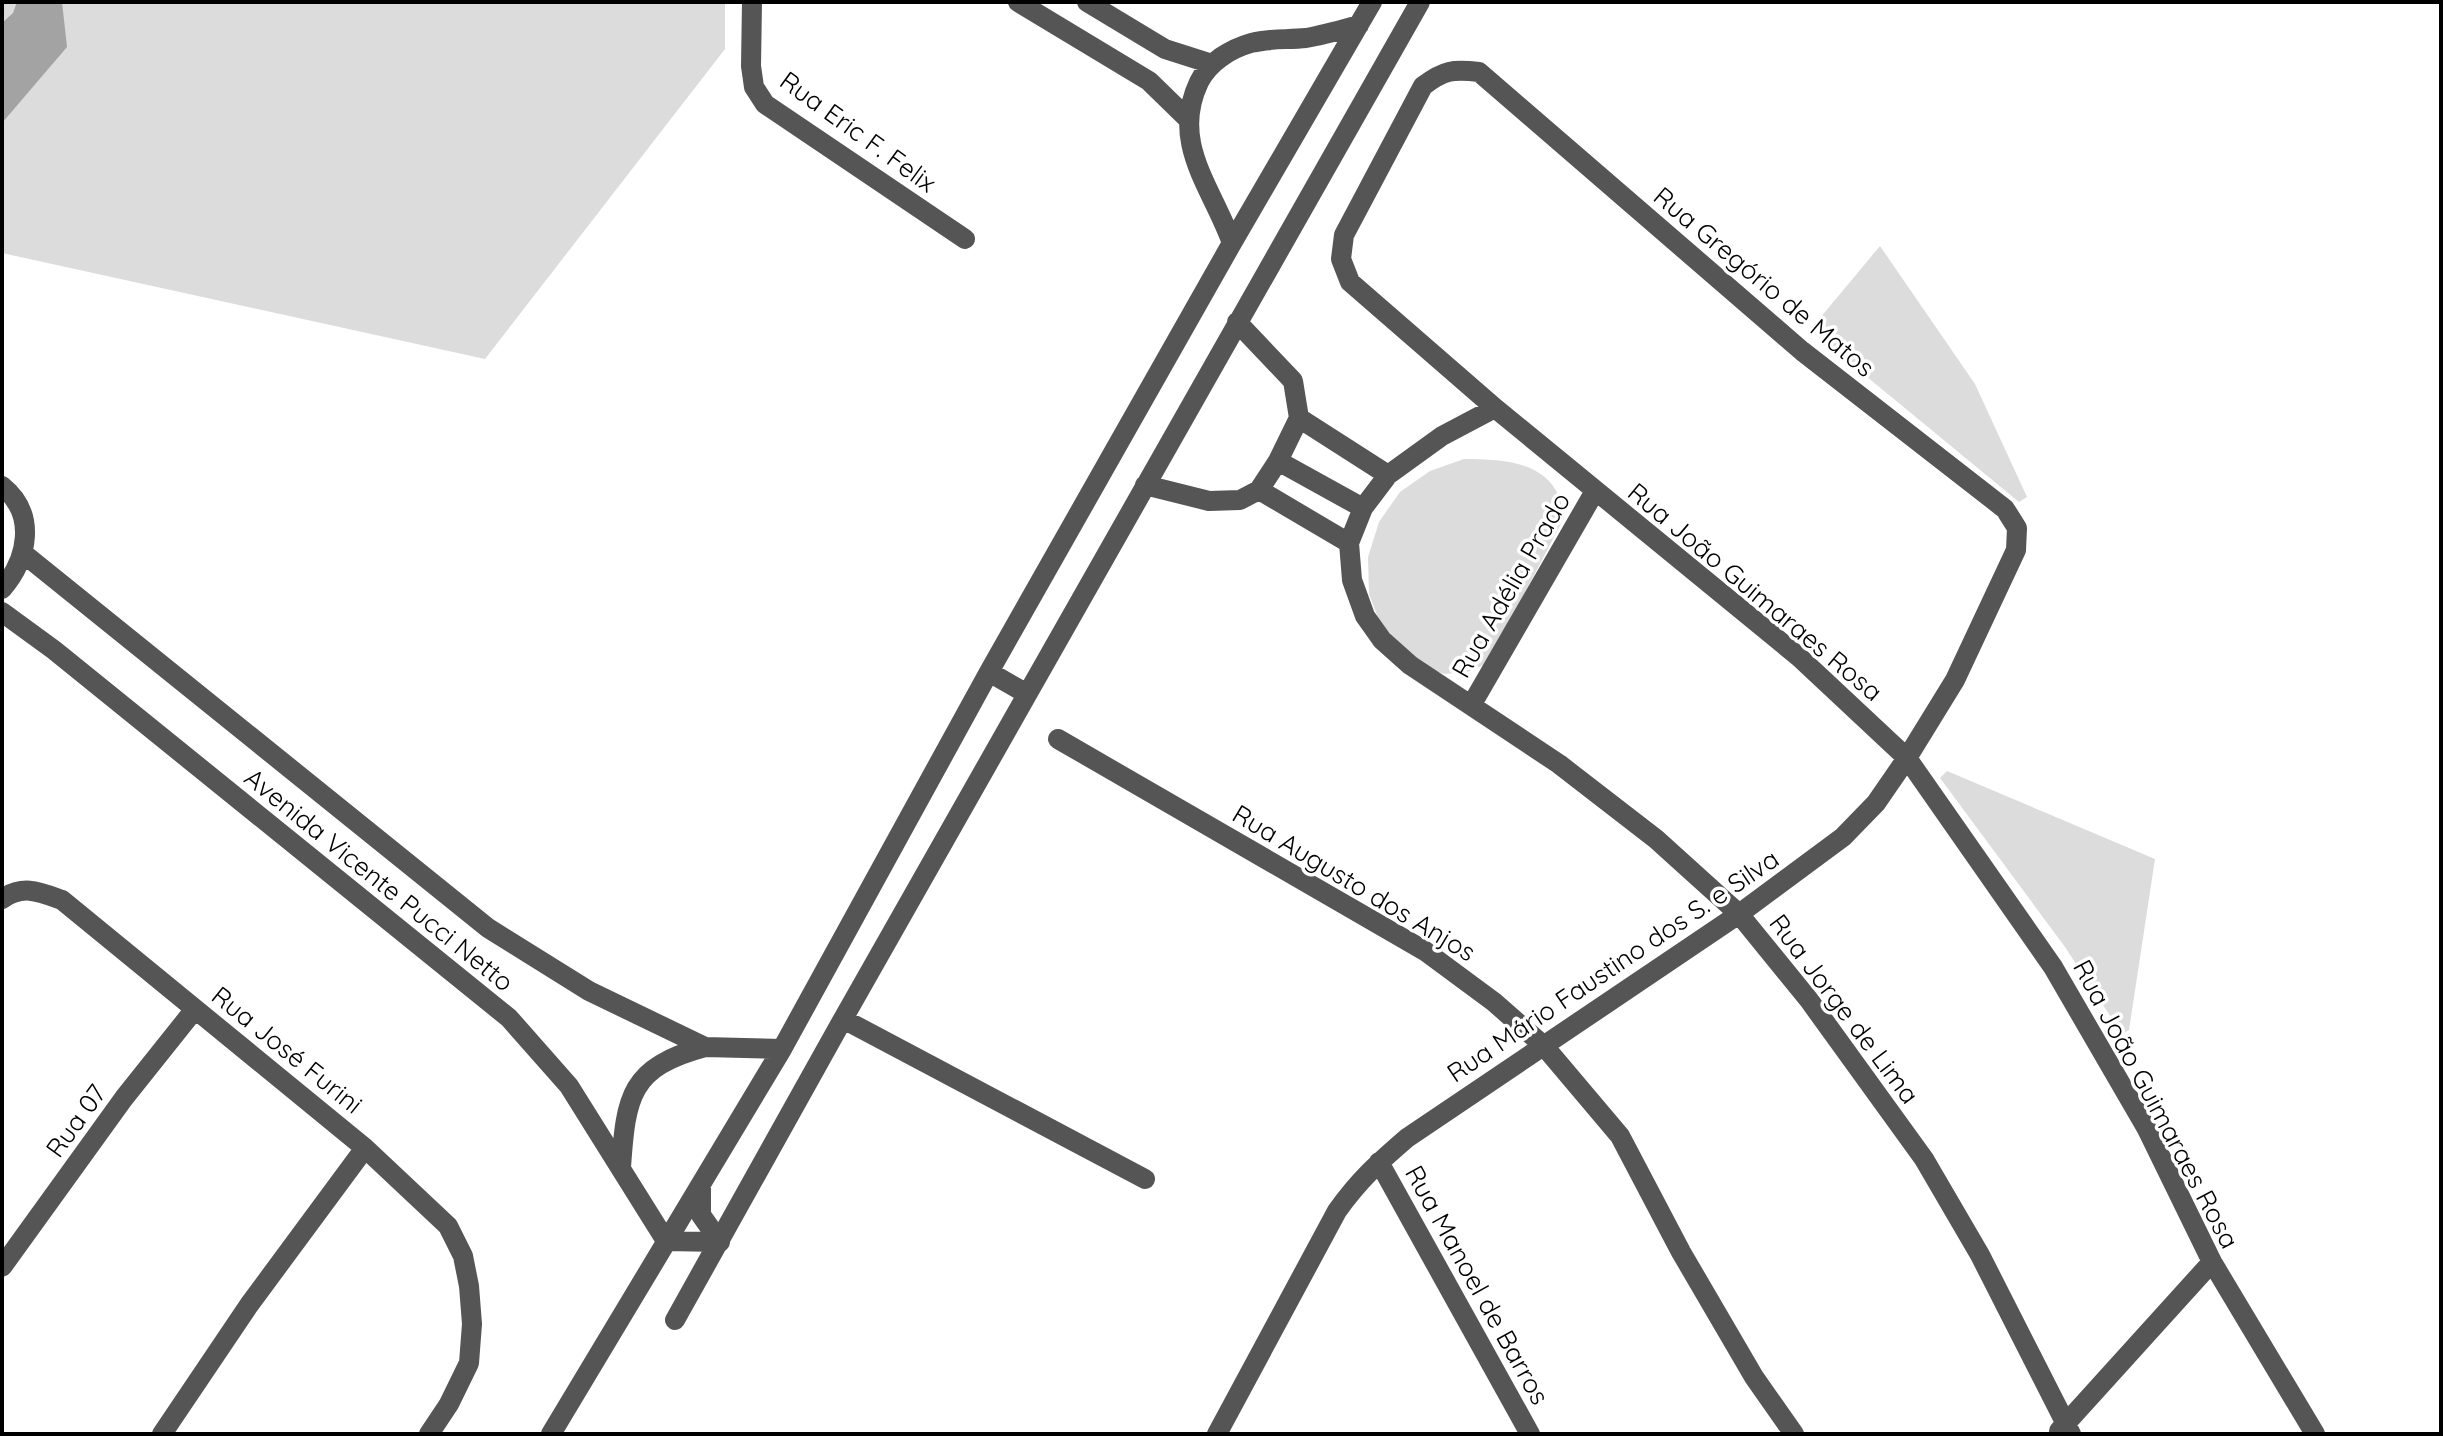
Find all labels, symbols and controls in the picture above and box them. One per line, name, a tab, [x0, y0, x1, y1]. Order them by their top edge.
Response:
street label: Rua Eric F. Felix	[774, 64, 943, 199]
street label: Rua Gregório de Matos	[1647, 179, 1882, 384]
street label: Rua João Guimaraes Rosa	[1621, 475, 1889, 708]
street label: Rua Adélia Prado	[1444, 486, 1577, 683]
street label: Avenida Vicente Pucci Netto	[238, 761, 521, 998]
street label: Rua Augusto dos Anjos	[1227, 797, 1482, 968]
street label: Rua Mário Faustino dos S. e Silva	[1440, 842, 1785, 1089]
street label: Rua Jorge de Lima	[1762, 907, 1926, 1110]
street label: Rua João Guimaraes Rosa	[2066, 954, 2247, 1254]
street label: Rua José Furini	[205, 979, 369, 1121]
street label: Rua 07	[38, 1078, 113, 1164]
street label: Rua Manoel de Barros	[1398, 1159, 1557, 1410]

